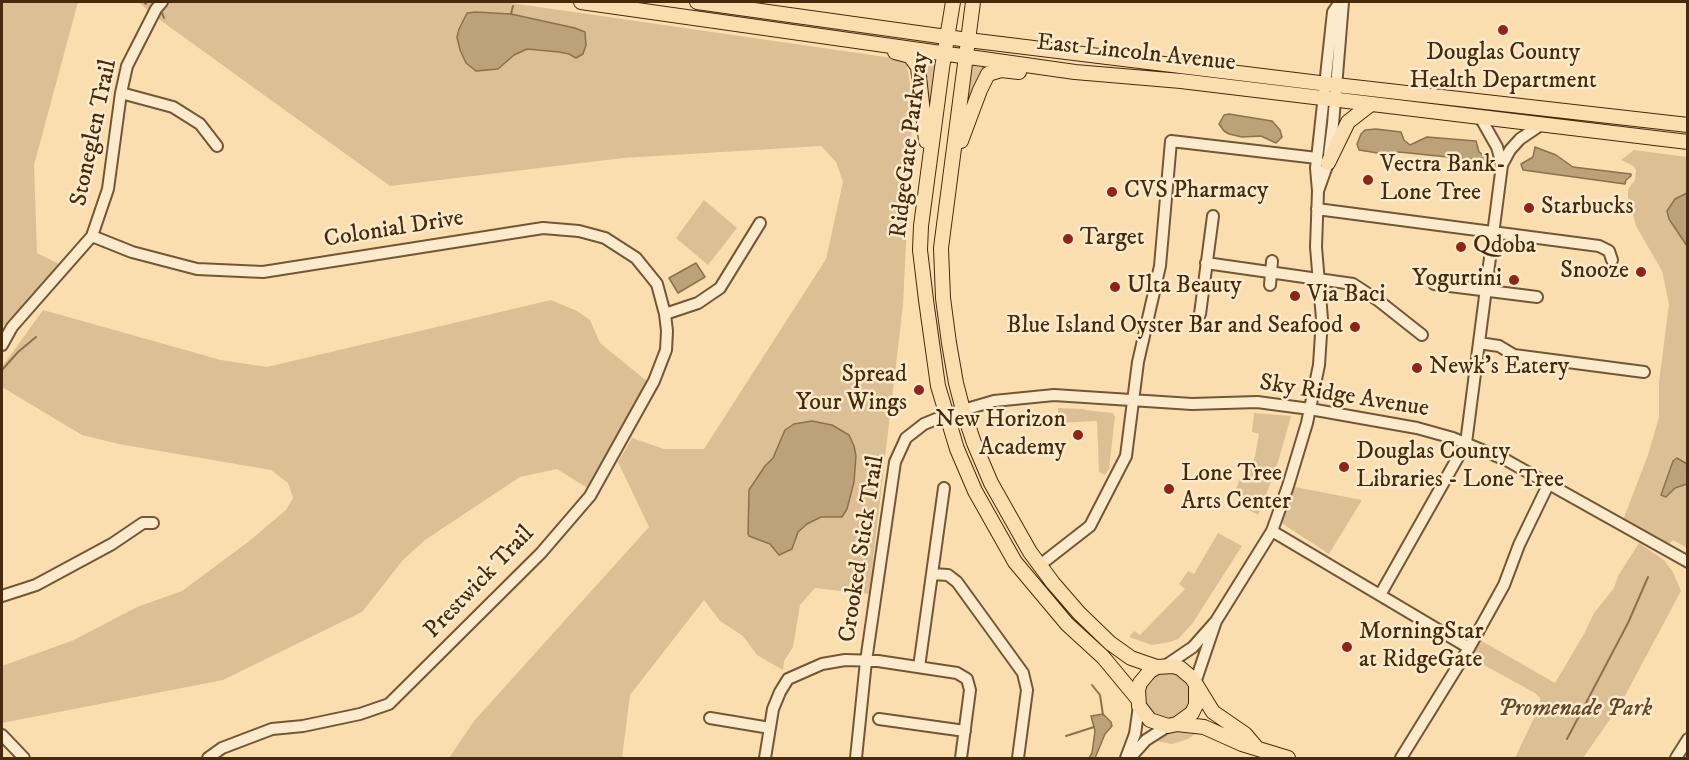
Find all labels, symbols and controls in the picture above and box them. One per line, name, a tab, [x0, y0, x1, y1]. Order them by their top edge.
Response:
marker: Douglas County Health Department	[1496, 23, 1510, 37]
street label: East Lincoln Avenue	[1035, 29, 1237, 79]
place label: Douglas County Health Department	[1409, 40, 1597, 96]
street label: RidgeGate Parkway	[885, 50, 937, 240]
street label: Stoneglen Trail	[65, 57, 125, 209]
place label: Vectra Bank- Lone Tree	[1380, 152, 1506, 208]
marker: Vectra Bank- Lone Tree	[1361, 173, 1375, 187]
place label: CVS Pharmacy	[1124, 178, 1268, 206]
marker: CVS Pharmacy	[1105, 185, 1119, 199]
place label: Starbucks	[1541, 194, 1633, 222]
marker: Starbucks	[1522, 201, 1536, 215]
street label: Colonial Drive	[322, 205, 466, 255]
place label: Target	[1080, 225, 1144, 253]
marker: Target	[1061, 232, 1075, 246]
place label: Qdoba	[1473, 233, 1536, 261]
marker: Qdoba	[1454, 240, 1468, 254]
place label: Snooze	[1560, 258, 1629, 286]
marker: Snooze	[1634, 265, 1648, 279]
place label: Yogurtini	[1412, 266, 1502, 294]
place label: Ulta Beauty	[1127, 273, 1242, 301]
marker: Yogurtini	[1507, 273, 1521, 287]
marker: Ulta Beauty	[1108, 280, 1122, 294]
place label: Via Baci	[1307, 282, 1385, 310]
marker: Via Baci	[1288, 289, 1302, 303]
place label: Blue Island Oyster Bar and Seafood	[1006, 313, 1343, 341]
marker: Blue Island Oyster Bar and Seafood	[1348, 320, 1362, 334]
place label: Newk’s Eatery	[1429, 354, 1569, 382]
marker: Newk’s Eatery	[1410, 361, 1424, 375]
place label: Spread Your Wings	[796, 362, 907, 418]
street label: Sky Ridge Avenue	[1257, 369, 1431, 425]
marker: Spread Your Wings	[912, 383, 926, 397]
place label: New Horizon Academy	[935, 407, 1066, 463]
marker: New Horizon Academy	[1071, 428, 1085, 442]
place label: Douglas County Libraries - Lone Tree	[1356, 439, 1564, 495]
street label: Crooked Stick Trail	[834, 453, 892, 645]
marker: Douglas County Libraries - Lone Tree	[1337, 460, 1351, 474]
place label: Lone Tree Arts Center	[1181, 461, 1291, 517]
marker: Lone Tree Arts Center	[1162, 482, 1176, 496]
street label: Prestwick Trail	[419, 521, 541, 645]
place label: MorningStar at RidgeGate	[1359, 619, 1483, 675]
marker: MorningStar at RidgeGate	[1340, 640, 1354, 654]
park label: Promenade Park	[1498, 696, 1652, 724]

